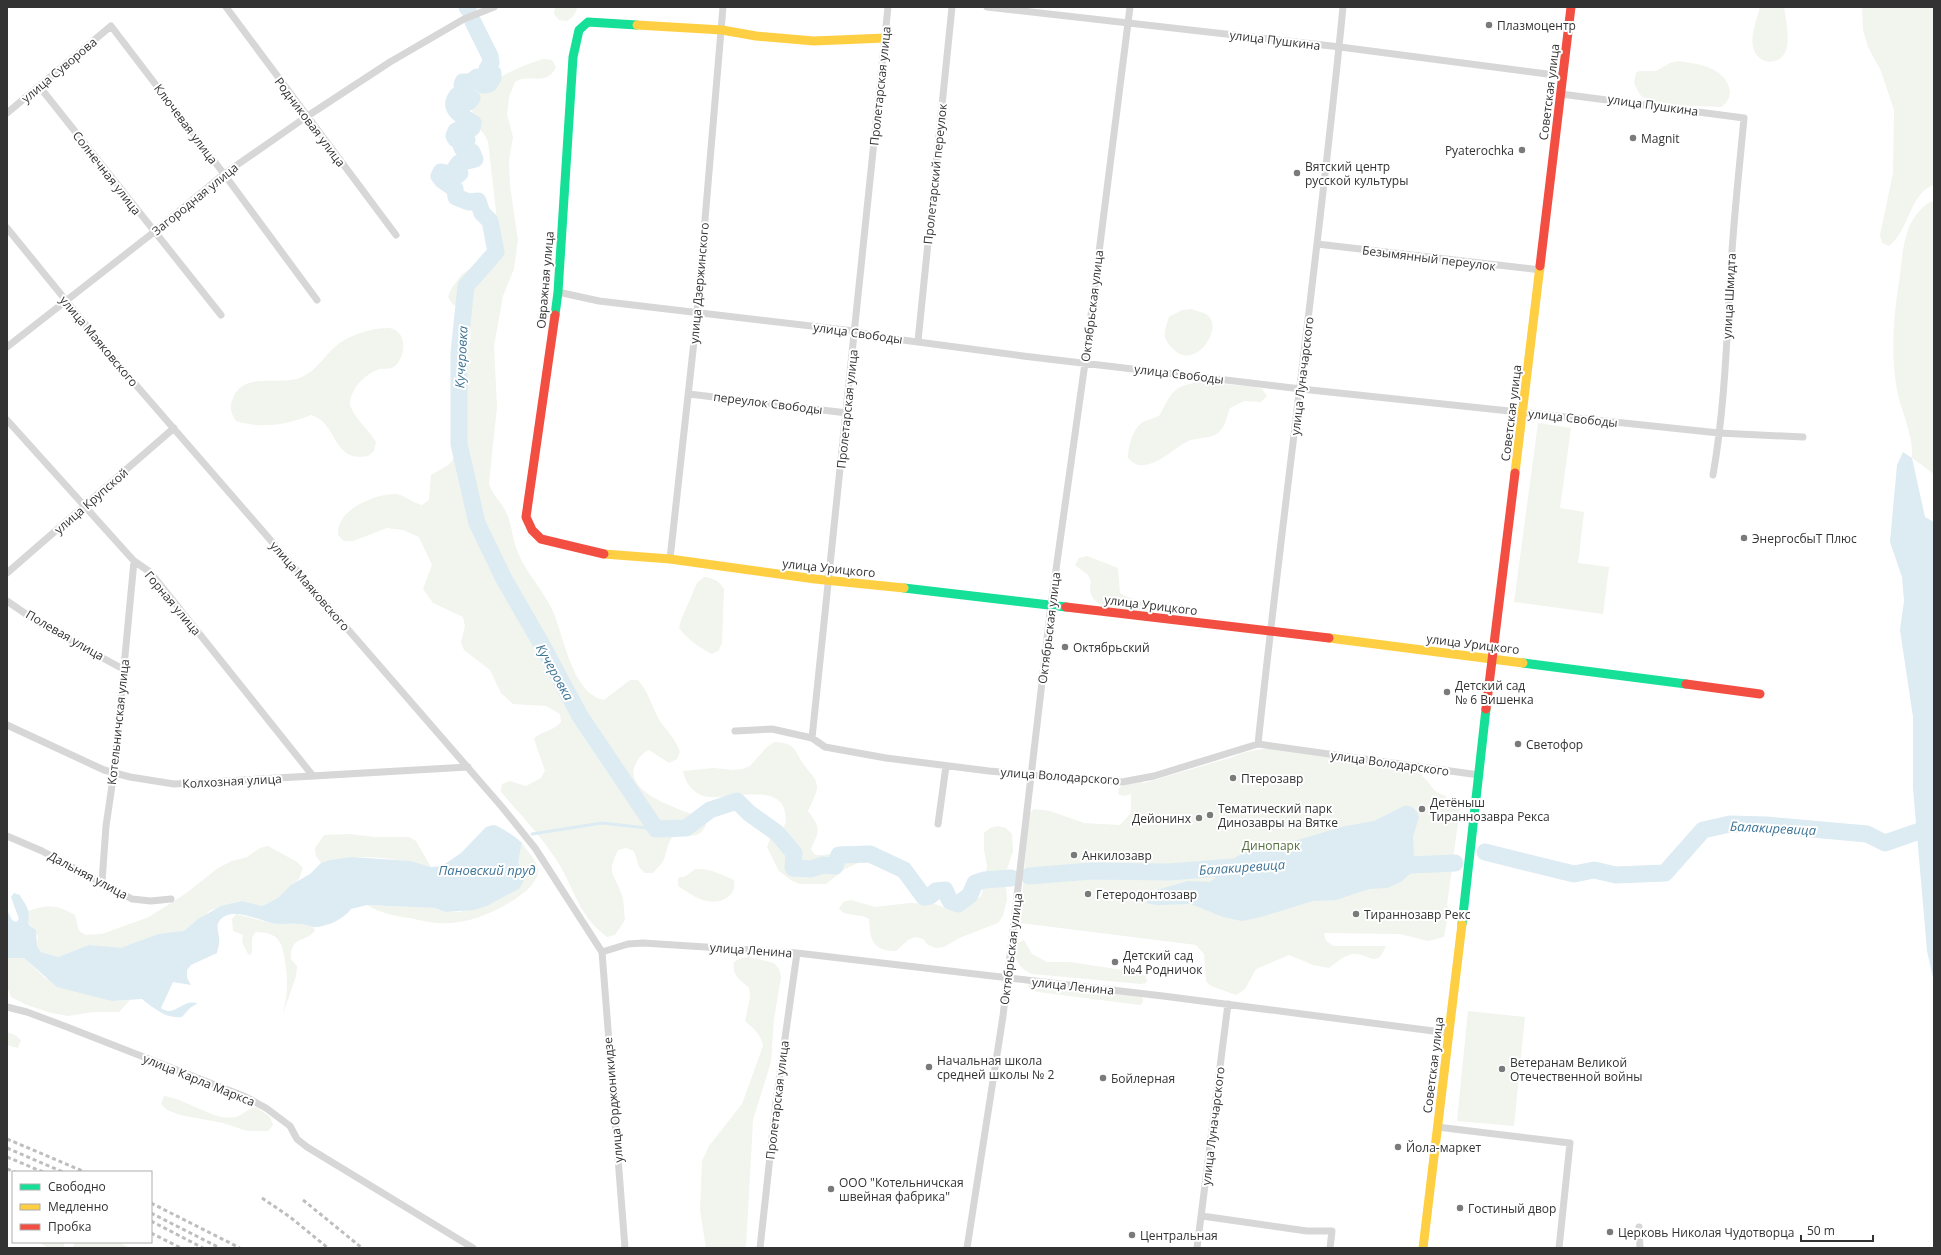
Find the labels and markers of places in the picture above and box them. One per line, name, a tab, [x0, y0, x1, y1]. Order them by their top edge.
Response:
place label: Плазмоцентр	[1497, 17, 1576, 34]
marker: Плазмоцентр	[1484, 20, 1494, 30]
place label: Magnit	[1641, 130, 1680, 147]
marker: Magnit	[1628, 133, 1638, 143]
place label: Pyaterochka	[1445, 142, 1514, 159]
marker: Pyaterochka	[1517, 145, 1527, 155]
place label: Вятский центр русской культуры	[1305, 158, 1408, 189]
marker: Вятский центр русской культуры	[1292, 168, 1302, 178]
place label: ЭнергосбыТ Плюс	[1752, 530, 1857, 547]
marker: ЭнергосбыТ Плюс	[1739, 533, 1749, 543]
place label: Октябрьский	[1073, 639, 1150, 656]
marker: Октябрьский	[1060, 642, 1070, 652]
place label: Детский сад № 6 Вишенка	[1455, 677, 1534, 708]
marker: Детский сад № 6 Вишенка	[1442, 687, 1452, 697]
place label: Светофор	[1526, 736, 1583, 753]
marker: Светофор	[1513, 739, 1523, 749]
place label: Птерозавр	[1241, 770, 1303, 787]
marker: Птерозавр	[1228, 773, 1238, 783]
place label: Детёныш Тираннозавра Рекса	[1430, 794, 1550, 825]
place label: Тематический парк Динозавры на Вятке	[1218, 800, 1338, 831]
marker: Детёныш Тираннозавра Рекса	[1417, 804, 1427, 814]
place label: Дейонинх	[1132, 810, 1192, 827]
marker: Тематический парк Динозавры на Вятке	[1205, 810, 1215, 820]
marker: Дейонинх	[1194, 813, 1204, 823]
place label: Анкилозавр	[1082, 847, 1152, 864]
marker: Анкилозавр	[1069, 850, 1079, 860]
place label: Гетеродонтозавр	[1096, 886, 1197, 903]
marker: Гетеродонтозавр	[1083, 889, 1093, 899]
place label: Тираннозавр Рекс	[1364, 906, 1471, 923]
marker: Тираннозавр Рекс	[1351, 909, 1361, 919]
place label: Детский сад №4 Родничок	[1123, 947, 1203, 978]
marker: Детский сад №4 Родничок	[1110, 957, 1120, 967]
place label: Начальная школа средней школы № 2	[937, 1052, 1054, 1083]
place label: Ветеранам Великой Отечественной войны	[1510, 1054, 1642, 1085]
marker: Начальная школа средней школы № 2	[924, 1062, 934, 1072]
marker: Ветеранам Великой Отечественной войны	[1497, 1064, 1507, 1074]
place label: Бойлерная	[1111, 1070, 1175, 1087]
marker: Бойлерная	[1098, 1073, 1108, 1083]
place label: Йола-маркет	[1406, 1139, 1481, 1156]
marker: Йола-маркет	[1393, 1142, 1403, 1152]
place label: ООО "Котельничская швейная фабрика"	[839, 1174, 964, 1205]
marker: ООО "Котельничская швейная фабрика"	[826, 1184, 836, 1194]
place label: Гостиный двор	[1468, 1200, 1556, 1217]
marker: Гостиный двор	[1455, 1203, 1465, 1213]
place label: Церковь Николая Чудотворца	[1618, 1224, 1794, 1241]
place label: Центральная	[1140, 1227, 1218, 1244]
marker: Церковь Николая Чудотворца	[1605, 1227, 1615, 1237]
marker: Центральная	[1127, 1230, 1137, 1240]

